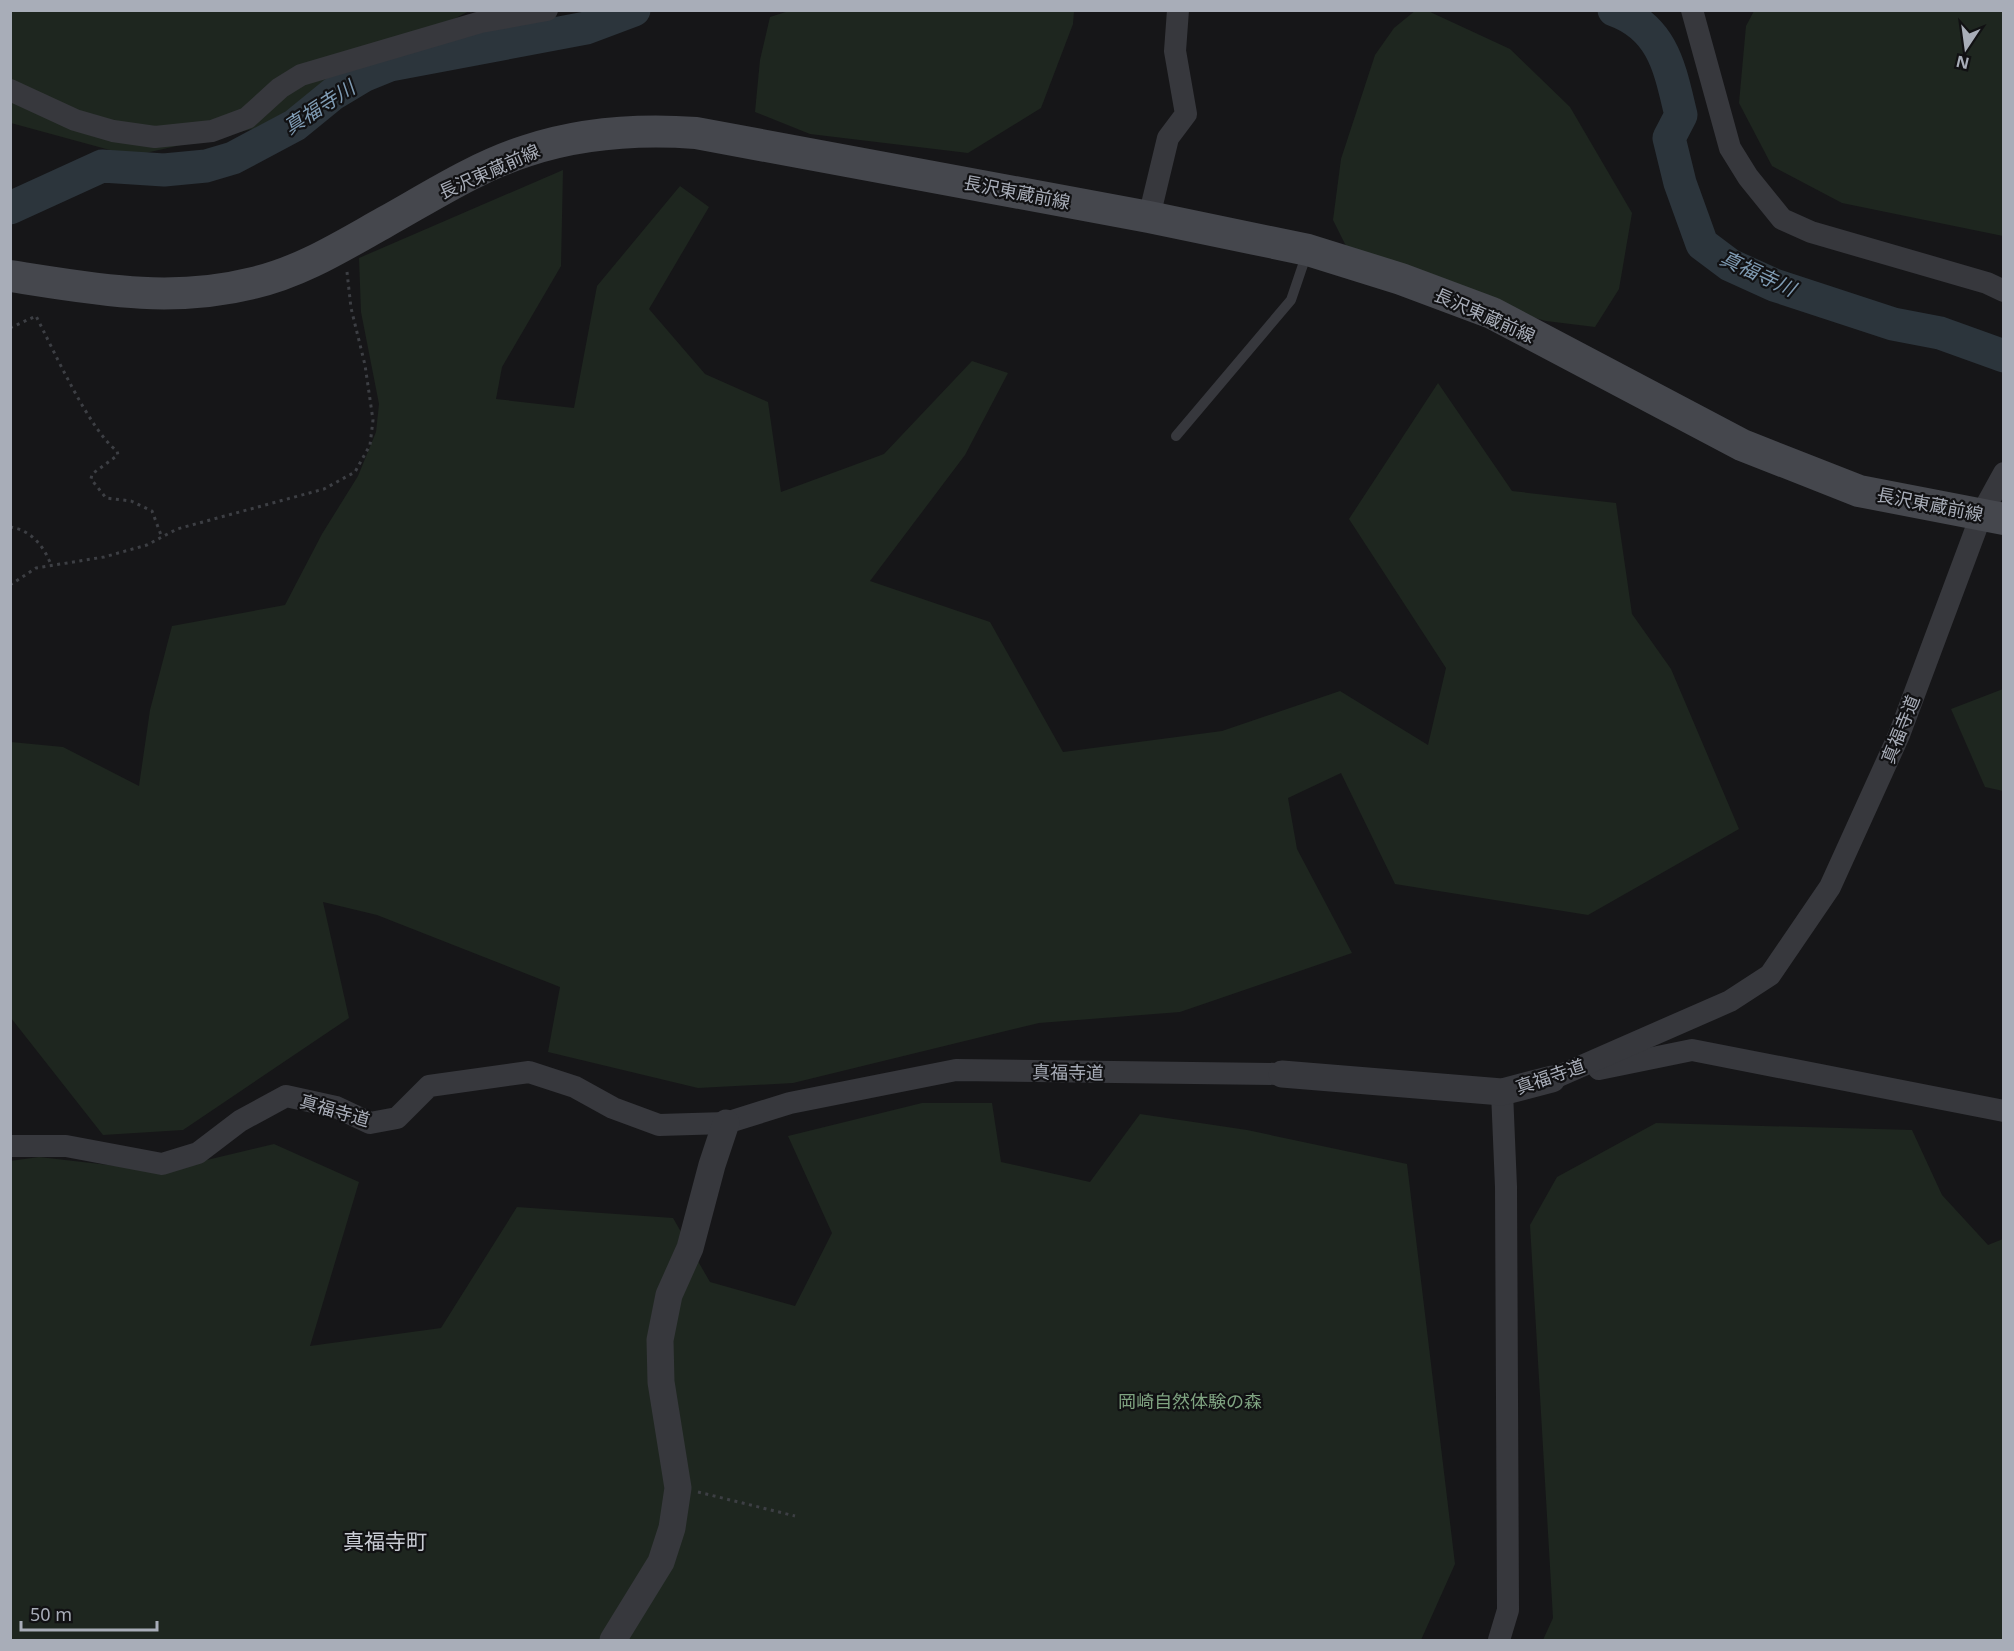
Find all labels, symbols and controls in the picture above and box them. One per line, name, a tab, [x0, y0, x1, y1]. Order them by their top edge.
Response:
north arrow	[1936, 18, 1996, 78]
text: N	[1954, 50, 1971, 75]
water label: 真福寺川	[278, 73, 362, 140]
street label: 長沢東蔵前線	[435, 138, 543, 204]
street label: 長沢東蔵前線	[962, 170, 1072, 214]
water label: 真福寺川	[1716, 244, 1802, 303]
street label: 長沢東蔵前線	[1431, 282, 1539, 348]
street label: 長沢東蔵前線	[1875, 482, 1985, 526]
street label: 真福寺道	[1875, 691, 1925, 767]
street label: 真福寺道	[1512, 1053, 1588, 1099]
street label: 真福寺道	[1032, 1059, 1104, 1085]
street label: 真福寺道	[297, 1089, 373, 1131]
park label: 岡崎自然体験の森	[1118, 1389, 1262, 1413]
district label: 真福寺町	[343, 1527, 427, 1555]
scale bar	[21, 1594, 158, 1632]
text: 50 m	[30, 1602, 72, 1626]

